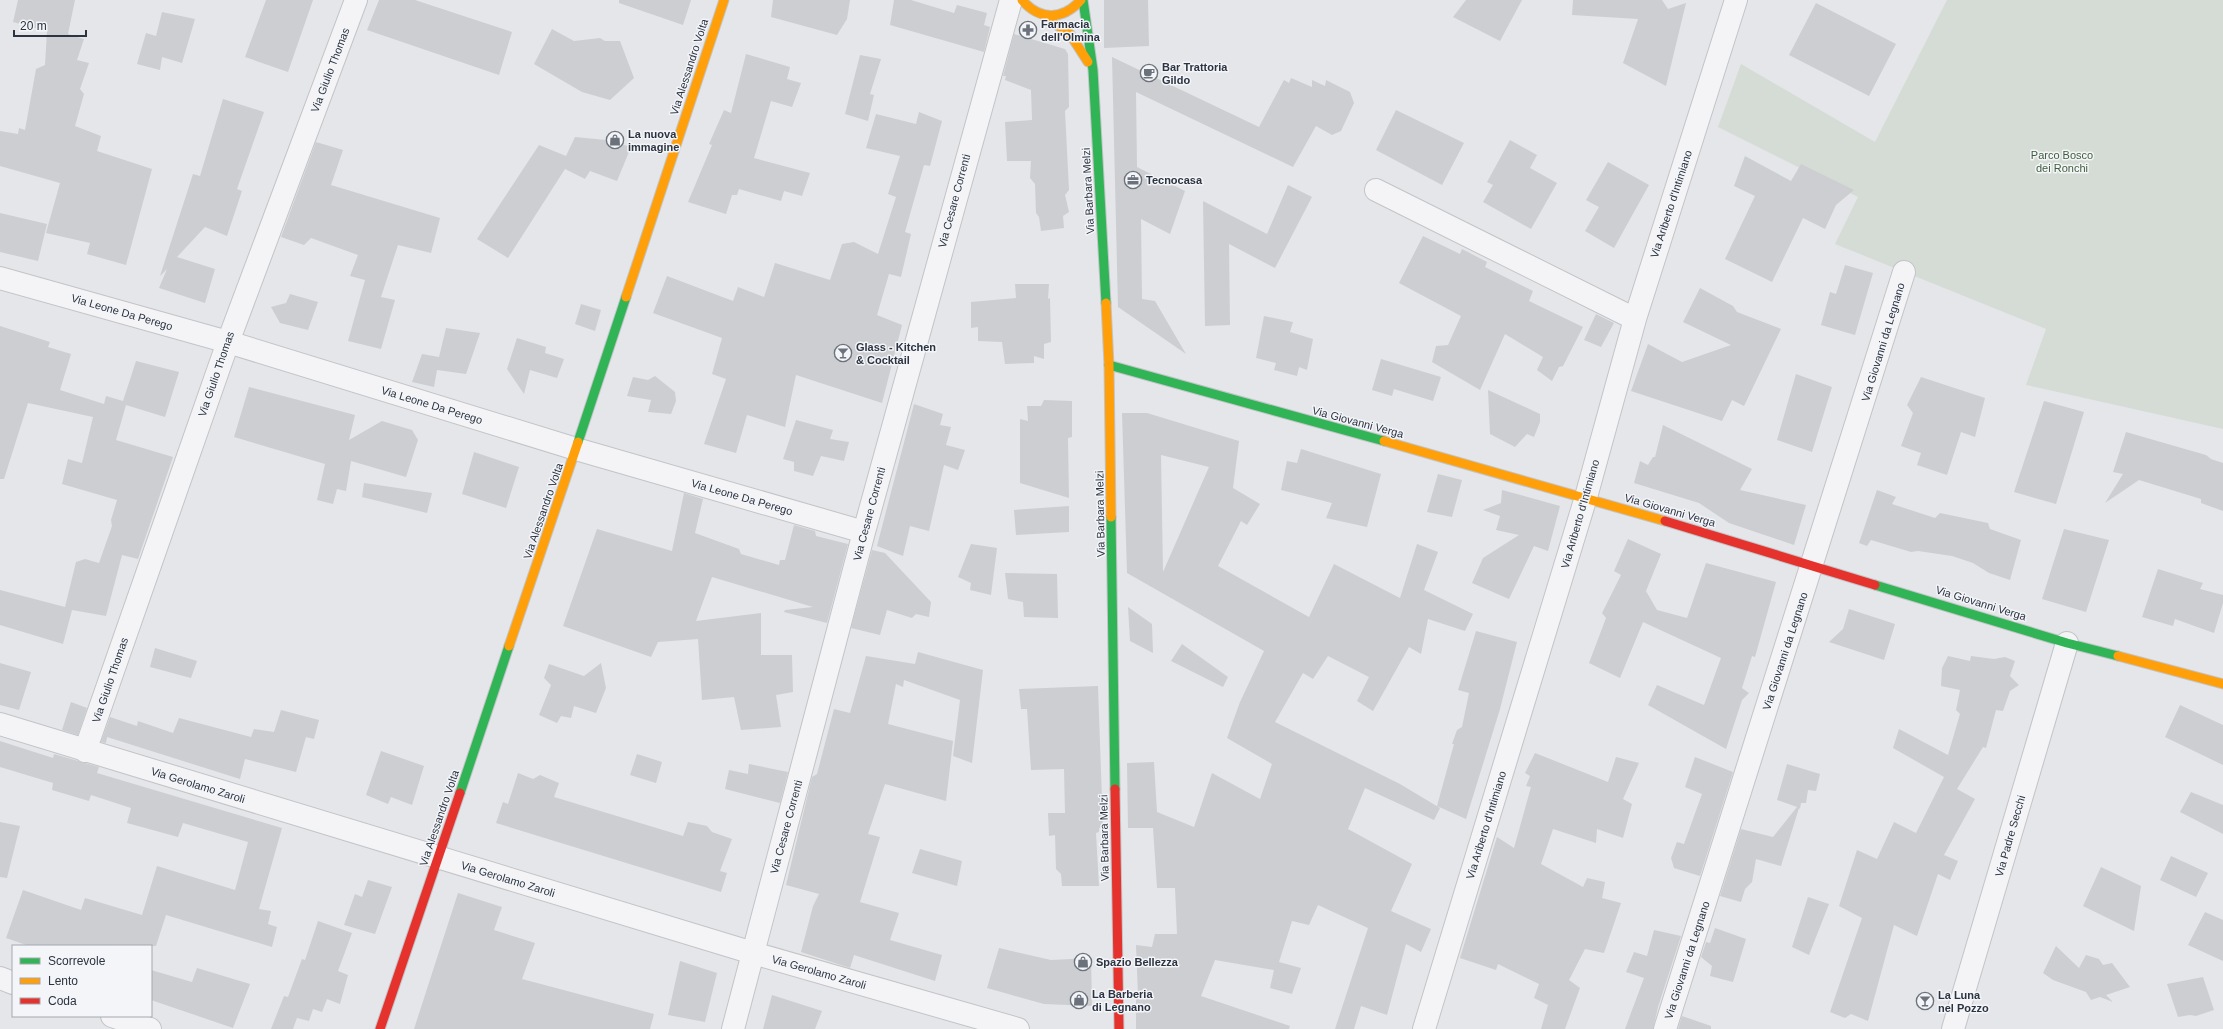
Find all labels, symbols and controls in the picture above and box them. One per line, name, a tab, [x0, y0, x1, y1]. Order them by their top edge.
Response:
scale bar	[14, 12, 86, 38]
street label: Via Alessandro Volta	[668, 16, 711, 117]
place label: Farmacia dell'Olmina	[1041, 18, 1101, 43]
text: 20 m	[20, 19, 47, 33]
pharmacy icon: Farmacia dell'Olmina	[1018, 20, 1038, 40]
street label: Via Giulio Thomas	[308, 26, 352, 114]
place label: Bar Trattoria Gildo	[1162, 61, 1228, 86]
cafe icon: Bar Trattoria Gildo	[1139, 63, 1159, 83]
place label: La nuova immagine	[628, 128, 679, 153]
shop icon: La nuova immagine	[605, 130, 625, 150]
street label: Via Barbara Melzi	[1080, 147, 1096, 235]
street label: Via Ariberto d'Intimiano	[1648, 149, 1694, 259]
park label: Parco Bosco dei Ronchi	[2031, 149, 2093, 174]
street label: Via Cesare Correnti	[936, 153, 972, 249]
office icon: Tecnocasa	[1123, 170, 1143, 190]
place label: Tecnocasa	[1146, 174, 1203, 186]
street label: Via Giovanni da Legnano	[1859, 281, 1907, 403]
street label: Via Leone Da Perego	[70, 292, 174, 332]
street label: Via Giulio Thomas	[196, 329, 236, 418]
place label: Glass - Kitchen & Cocktail	[856, 341, 936, 366]
bar icon: Glass - Kitchen & Cocktail	[833, 343, 853, 363]
street label: Via Leone Da Perego	[380, 384, 484, 426]
street label: Via Giovanni Verga	[1311, 404, 1406, 440]
street label: Via Ariberto d'Intimiano	[1559, 458, 1601, 570]
street label: Via Alessandro Volta	[521, 461, 565, 561]
street label: Via Cesare Correnti	[851, 466, 887, 562]
street label: Via Barbara Melzi	[1093, 471, 1107, 557]
street label: Via Leone Da Perego	[690, 477, 794, 517]
street label: Via Giovanni Verga	[1623, 491, 1718, 529]
street label: Via Giovanni Verga	[1934, 584, 2029, 623]
street label: Via Giovanni da Legnano	[1760, 590, 1810, 712]
street label: Via Giulio Thomas	[90, 635, 130, 724]
street label: Via Gerolamo Zaroli	[150, 765, 246, 805]
street label: Via Alessandro Volta	[417, 768, 461, 868]
street label: Via Ariberto d'Intimiano	[1464, 769, 1508, 881]
street label: Via Cesare Correnti	[768, 779, 804, 875]
street label: Via Padre Secchi	[1993, 794, 2027, 878]
street label: Via Barbara Melzi	[1097, 795, 1111, 881]
street label: Via Gerolamo Zaroli	[460, 859, 556, 899]
street label: Via Giovanni da Legnano	[1662, 899, 1712, 1021]
legend	[12, 945, 152, 1017]
shop icon: Spazio Bellezza	[1073, 952, 1093, 972]
street label: Via Gerolamo Zaroli	[770, 953, 868, 991]
text: Scorrevole	[48, 954, 106, 968]
place label: Spazio Bellezza	[1096, 956, 1179, 968]
text: Lento	[48, 974, 78, 988]
place label: La Barberia di Legnano	[1092, 988, 1153, 1013]
place label: La Luna nel Pozzo	[1938, 989, 1989, 1014]
shop icon: La Barberia di Legnano	[1069, 990, 1089, 1010]
bar icon: La Luna nel Pozzo	[1915, 991, 1935, 1011]
text: Coda	[48, 994, 77, 1008]

